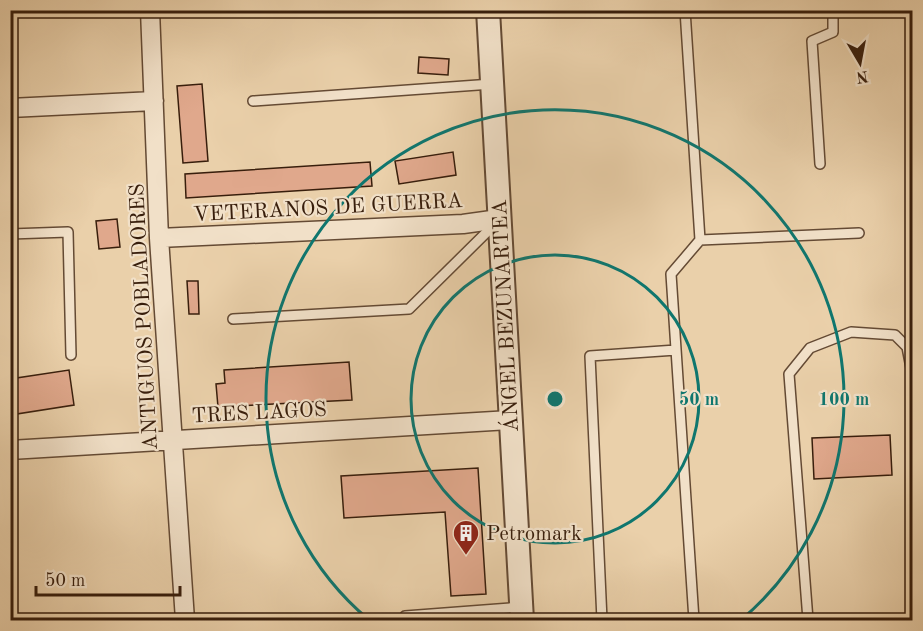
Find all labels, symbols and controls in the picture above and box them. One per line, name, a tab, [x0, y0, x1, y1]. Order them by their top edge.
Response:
north arrow	[830, 33, 890, 93]
text: N	[854, 67, 870, 85]
street label: ANTIGUOS POBLADORES	[127, 183, 162, 451]
street label: VETERANOS DE GUERRA	[193, 191, 463, 226]
street label: ÁNGEL BEZUNARTEA	[486, 199, 523, 433]
centre of rings	[545, 389, 565, 409]
text: 50 m	[679, 391, 719, 409]
text: 100 m	[819, 391, 869, 409]
street label: TRES LAGOS	[191, 399, 327, 428]
building icon: Petromark	[451, 518, 481, 556]
place label: Petromark	[486, 524, 582, 545]
scale bar	[36, 559, 180, 597]
text: 50 m	[45, 572, 85, 590]

